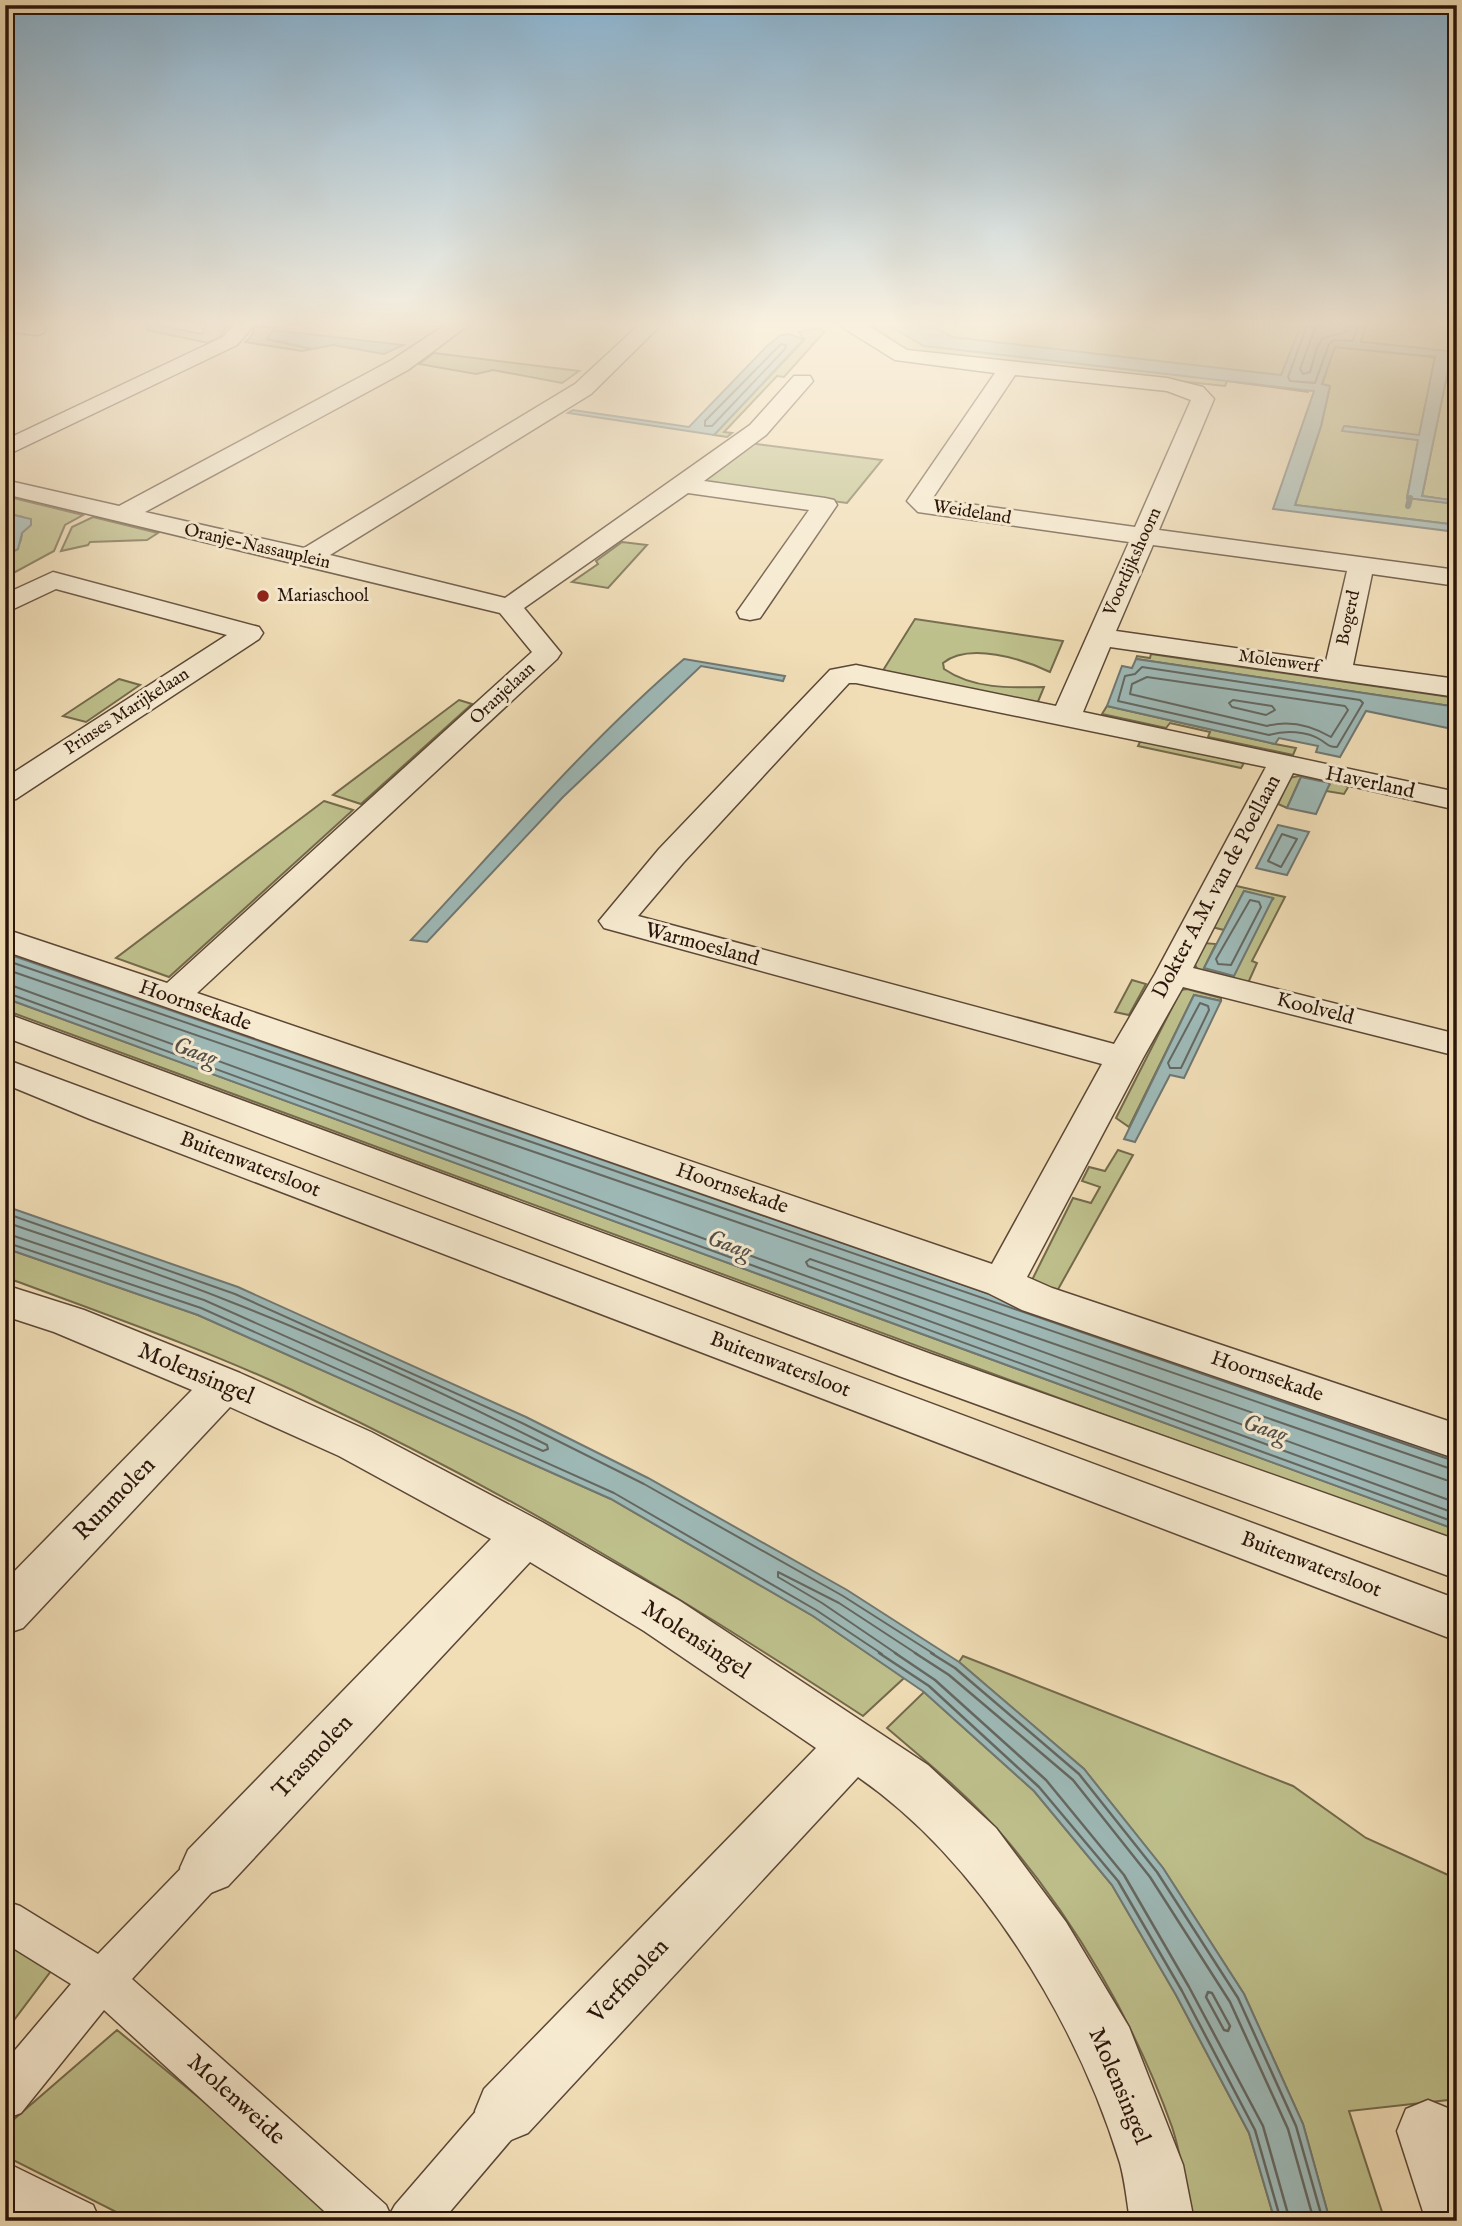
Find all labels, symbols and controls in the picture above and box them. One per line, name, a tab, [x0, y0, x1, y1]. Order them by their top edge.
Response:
street label: Weideland	[931, 495, 1013, 531]
street label: Voordijkshoorn	[1098, 504, 1167, 621]
street label: Oranje-Nassauplein	[182, 519, 333, 575]
place label: Mariaschool	[277, 585, 369, 608]
marker: Mariaschool	[255, 588, 271, 604]
street label: Bogerd	[1332, 588, 1366, 648]
street label: Molenwerf	[1237, 645, 1325, 680]
street label: Oranjelaan	[465, 658, 541, 730]
street label: Prinses Marijkelaan	[60, 663, 194, 761]
street label: Haverland	[1323, 760, 1418, 806]
street label: Dokter A.M. van de Poellaan	[1147, 771, 1287, 1003]
street label: Warmoesland	[642, 917, 763, 973]
street label: Hoornsekade	[135, 974, 255, 1038]
street label: Koolveld	[1273, 986, 1357, 1032]
water label: Gaag	[169, 1031, 222, 1075]
street label: Buitenwatersloot	[176, 1126, 324, 1204]
street label: Hoornsekade	[672, 1157, 792, 1221]
water label: Gaag	[703, 1224, 756, 1268]
street label: Buitenwatersloot	[706, 1326, 854, 1404]
street label: Molensingel	[133, 1336, 259, 1413]
street label: Hoornsekade	[1207, 1345, 1327, 1409]
water label: Gaag	[1239, 1408, 1292, 1451]
street label: Runmolen	[67, 1450, 163, 1548]
street label: Buitenwatersloot	[1237, 1526, 1385, 1604]
street label: Molensingel	[636, 1593, 757, 1687]
street label: Trasmolen	[266, 1708, 360, 1806]
street label: Verfmolen	[581, 1932, 676, 2031]
street label: Molensingel	[1081, 2023, 1158, 2149]
street label: Molenweide	[180, 2048, 292, 2152]

